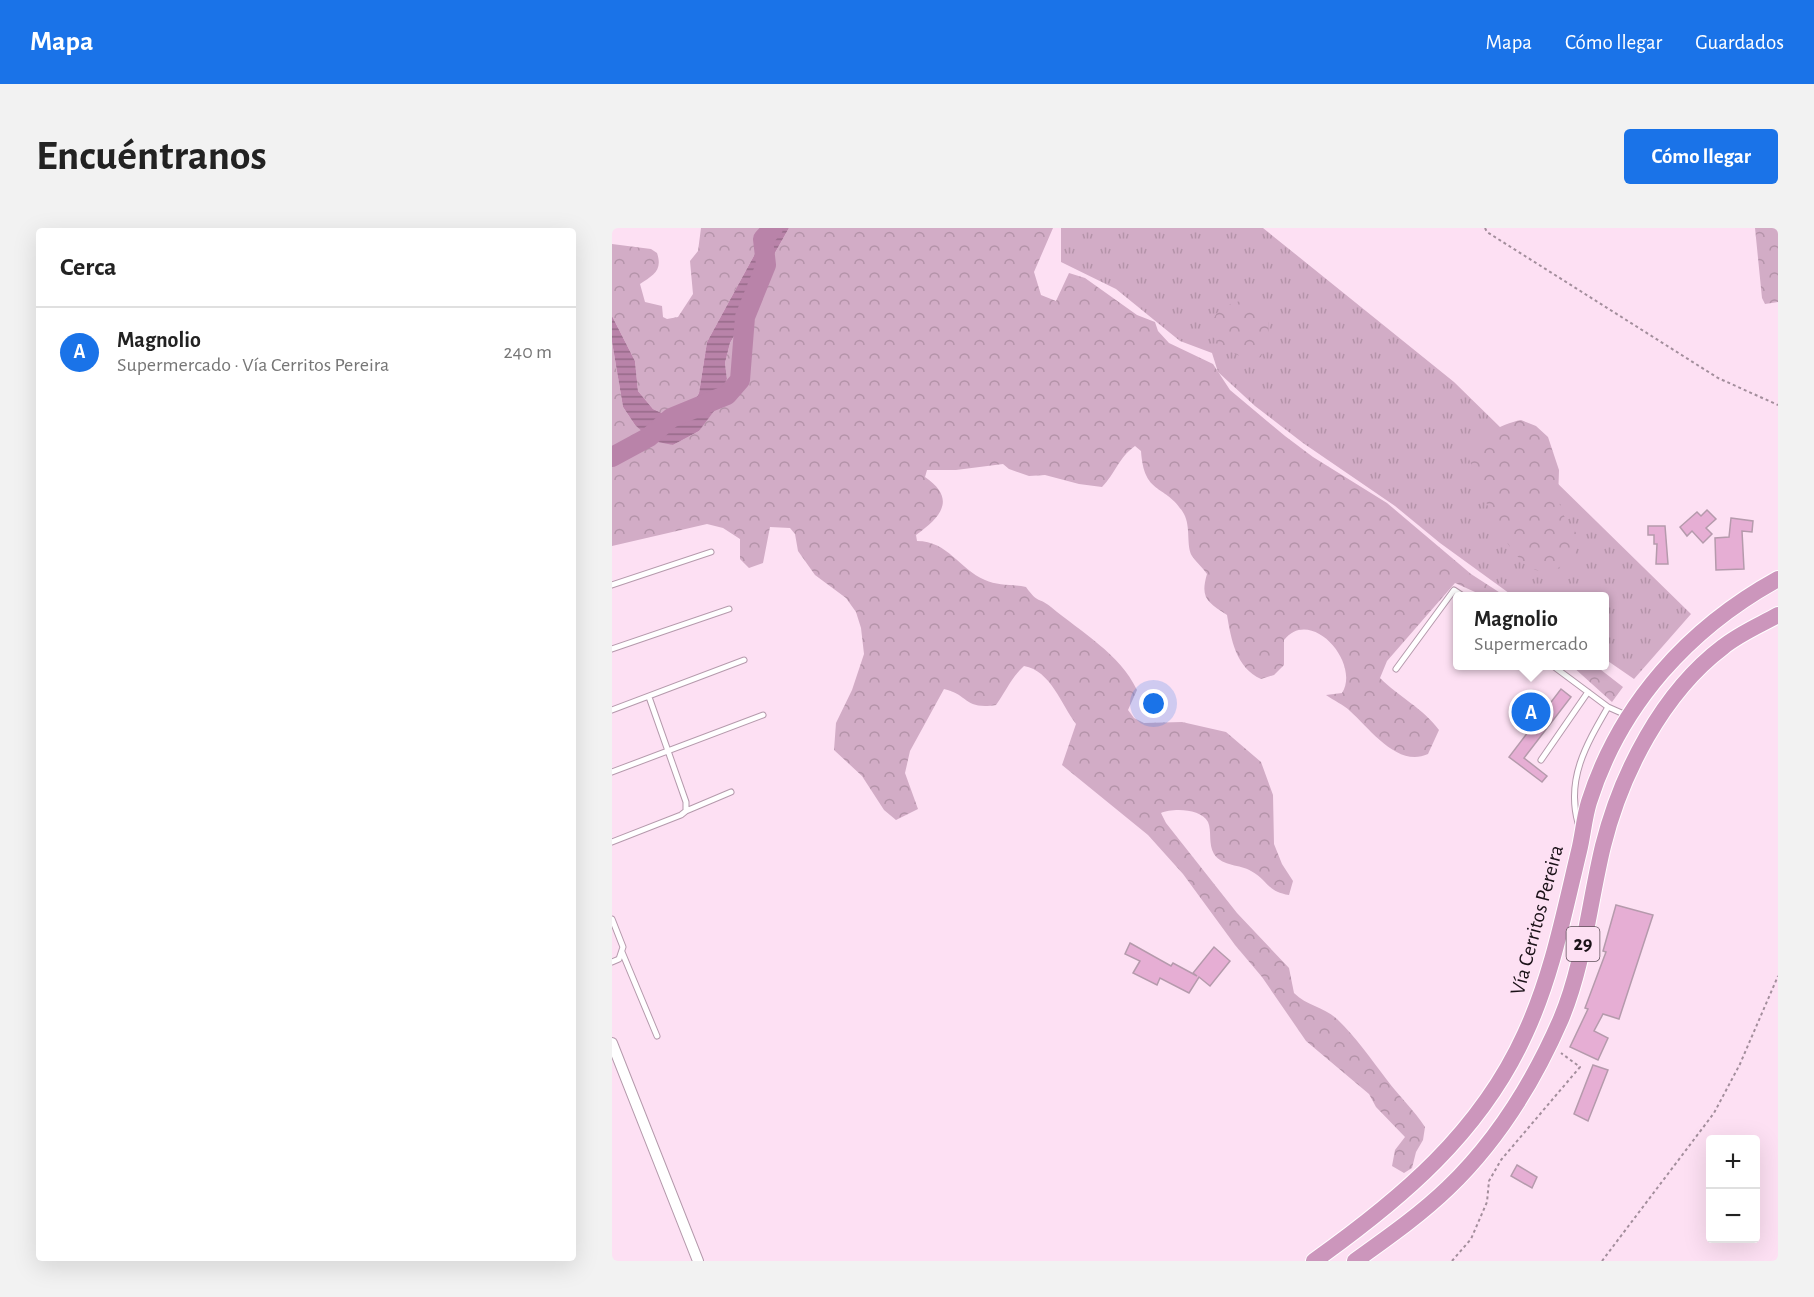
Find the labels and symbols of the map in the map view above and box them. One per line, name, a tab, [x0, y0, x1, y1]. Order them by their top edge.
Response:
your location	[1139, 689, 1168, 718]
pin: A	[1512, 690, 1550, 734]
street label: Vía Cerritos Pereira	[1507, 842, 1567, 997]
road number: 29	[1566, 927, 1600, 961]

